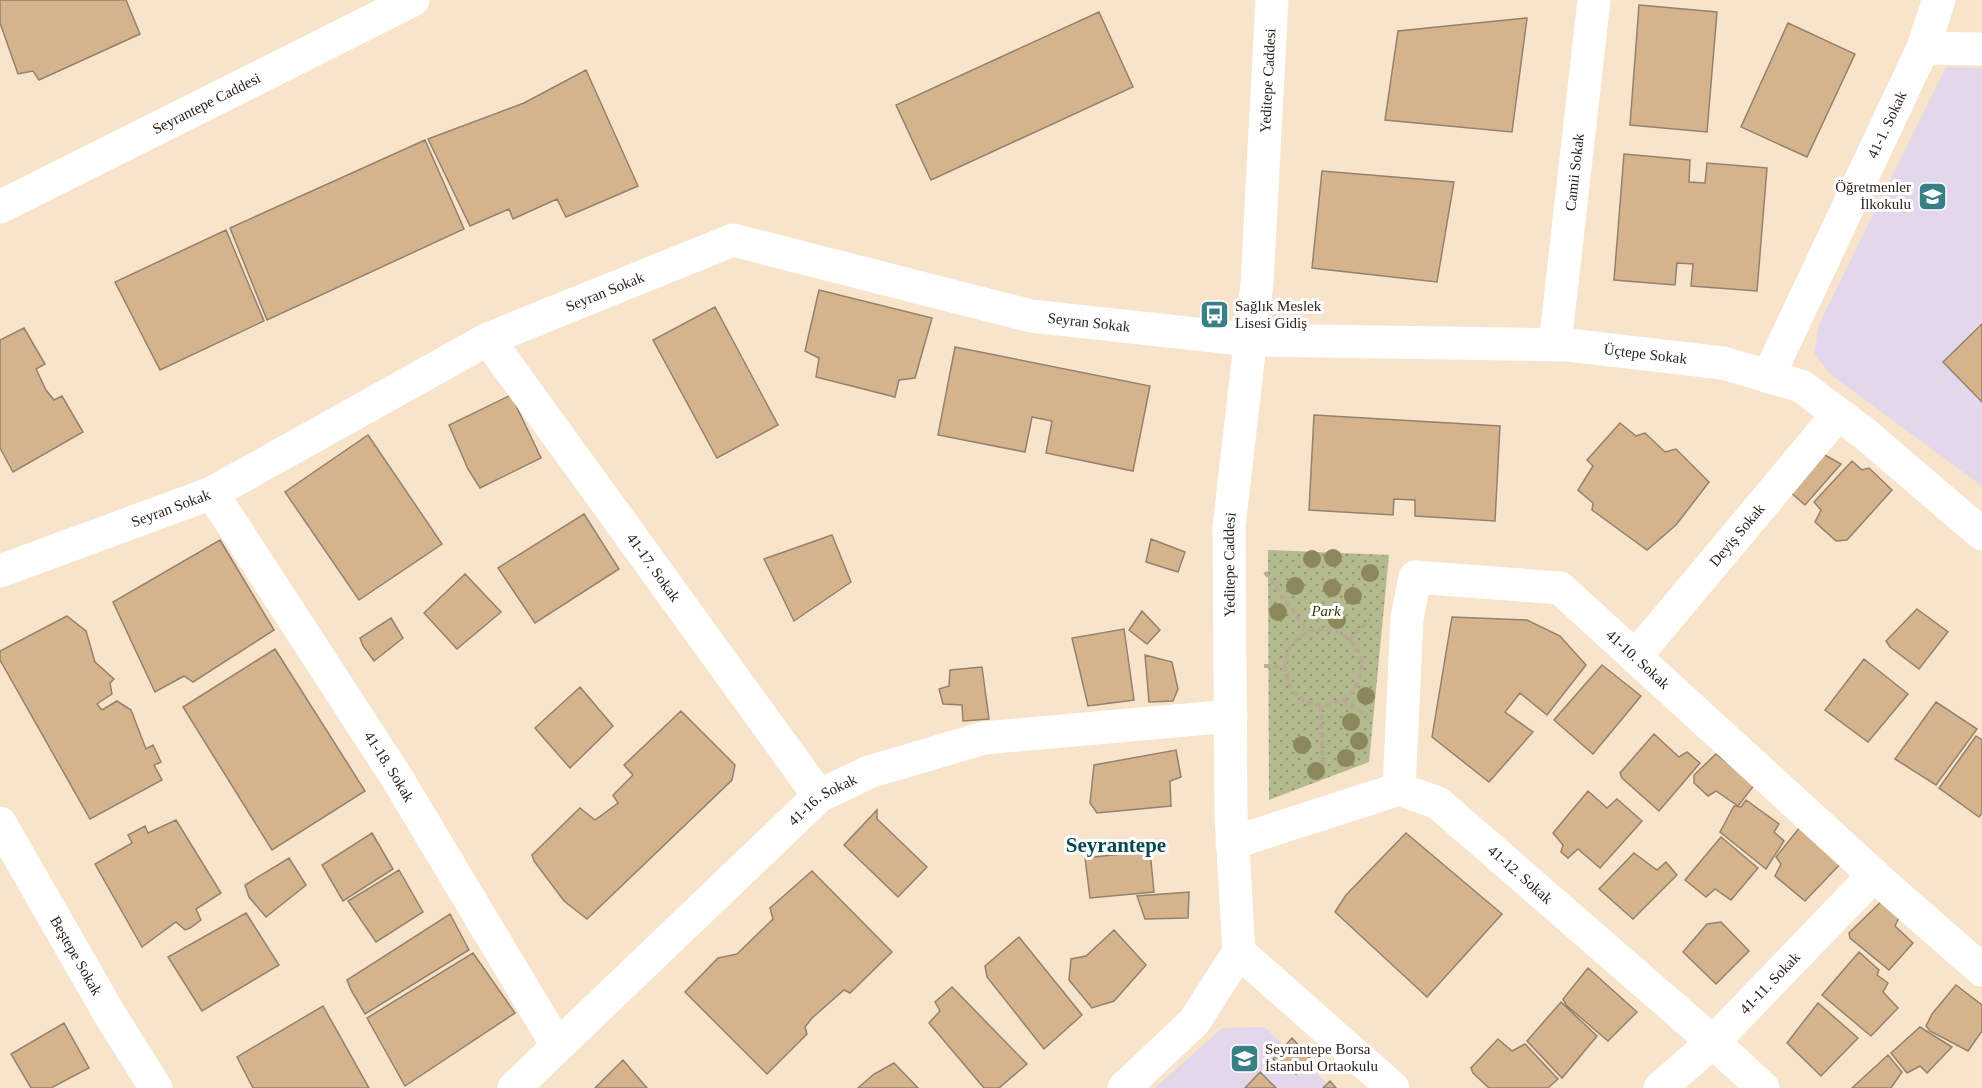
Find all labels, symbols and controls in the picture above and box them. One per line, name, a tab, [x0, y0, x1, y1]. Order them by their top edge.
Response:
street label: Yeditepe Caddesi	[1257, 28, 1278, 133]
street label: Seyrantepe Caddesi	[150, 70, 263, 137]
street label: 41-1. Sokak	[1864, 88, 1910, 161]
street label: Camii Sokak	[1562, 132, 1587, 212]
place label: Öğretmenler İlkokulu	[1835, 179, 1911, 212]
school or university icon: Öğretmenler İlkokulu	[1916, 180, 1948, 212]
street label: Seyran Sokak	[563, 269, 647, 315]
place label: Sağlık Meslek Lisesi Gidiş	[1235, 298, 1322, 331]
bus stop icon: Sağlık Meslek Lisesi Gidiş	[1198, 299, 1230, 331]
street label: Seyran Sokak	[1047, 310, 1132, 335]
street label: Üçtepe Sokak	[1603, 341, 1688, 367]
street label: Seyran Sokak	[129, 486, 213, 530]
street label: Deyiş Sokak	[1706, 500, 1768, 569]
street label: Yeditepe Caddesi	[1221, 511, 1239, 617]
street label: 41-17. Sokak	[623, 530, 684, 605]
park label: Park	[1310, 603, 1341, 619]
street label: 41-10. Sokak	[1603, 626, 1673, 693]
street label: 41-18. Sokak	[361, 729, 418, 805]
street label: 41-16. Sokak	[785, 771, 860, 829]
district label: Seyrantepe	[1066, 833, 1166, 857]
street label: 41-12. Sokak	[1485, 842, 1556, 907]
street label: Beştepe Sokak	[47, 913, 105, 999]
street label: 41-11. Sokak	[1736, 949, 1803, 1017]
place label: Seyrantepe Borsa İstanbul Ortaokulu	[1265, 1041, 1378, 1074]
school or university icon: Seyrantepe Borsa İstanbul Ortaokulu	[1228, 1042, 1260, 1074]

